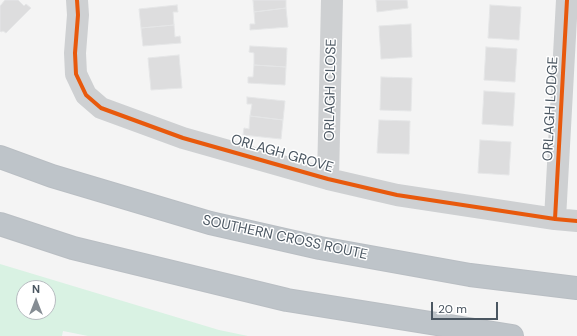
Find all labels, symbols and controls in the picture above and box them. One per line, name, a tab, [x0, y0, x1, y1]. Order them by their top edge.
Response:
street label: ORLAGH CLOSE	[322, 39, 340, 141]
street label: ORLAGH LODGE	[540, 56, 562, 162]
street label: ORLAGH GROVE	[229, 131, 335, 177]
street label: SOUTHERN CROSS ROUTE	[201, 212, 369, 264]
north arrow	[16, 280, 56, 320]
text: N	[32, 282, 40, 296]
scale bar	[433, 294, 500, 320]
text: 20 m	[438, 301, 467, 317]

